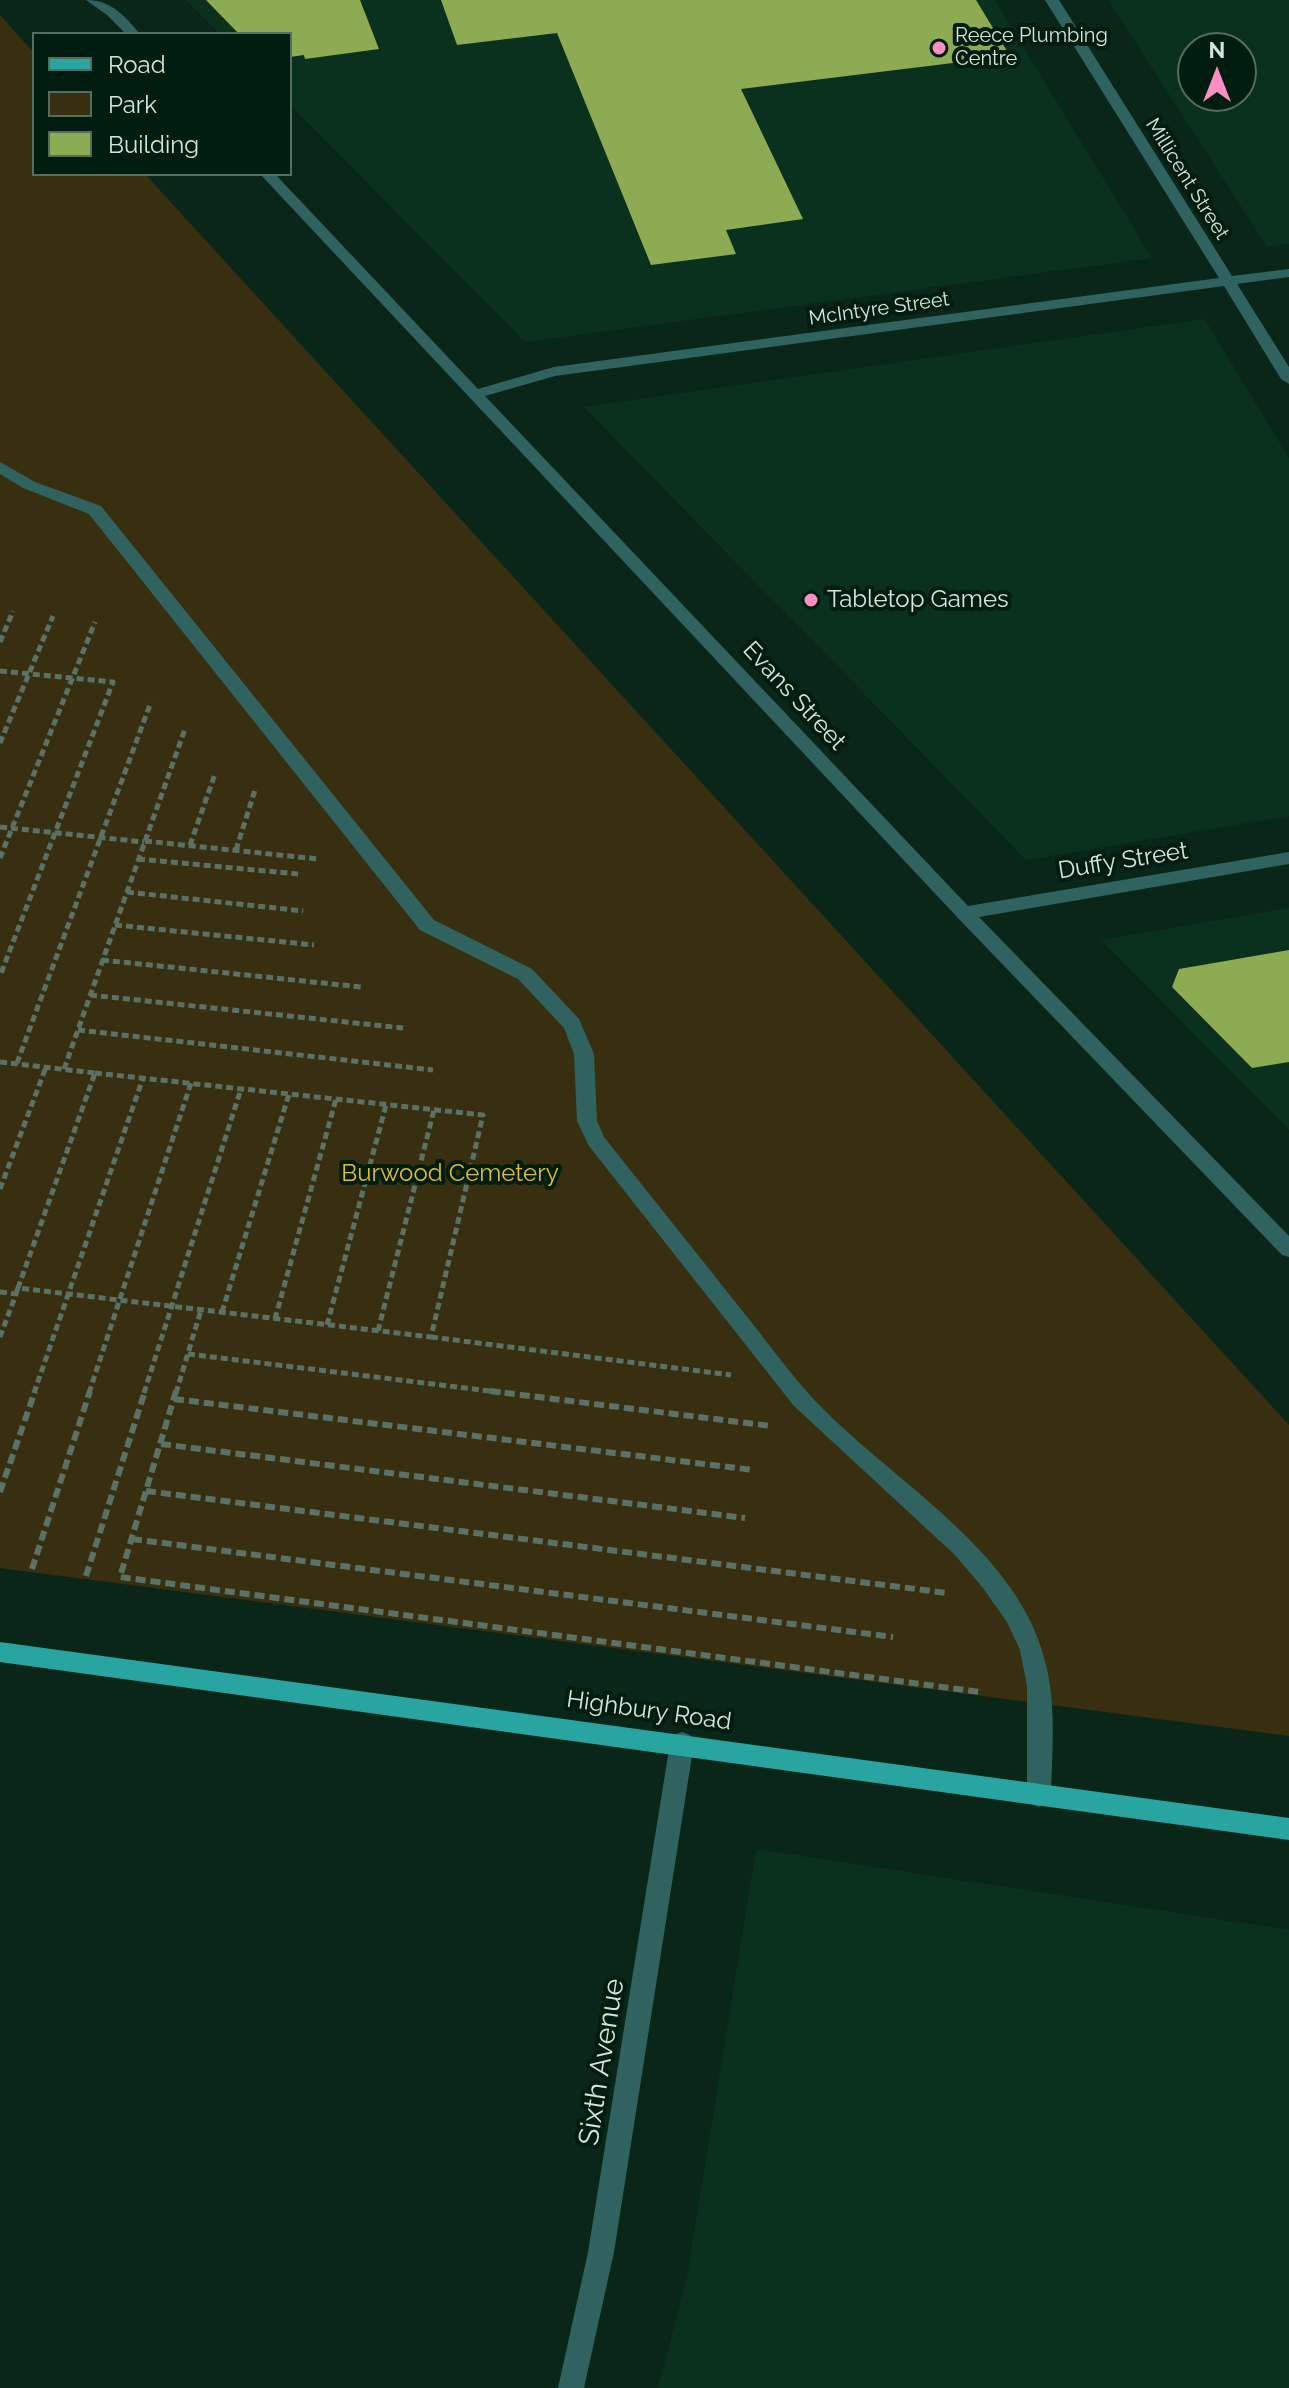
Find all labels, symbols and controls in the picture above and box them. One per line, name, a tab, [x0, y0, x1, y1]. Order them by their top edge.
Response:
place label: Reece Plumbing Centre	[955, 24, 1108, 71]
legend	[32, 32, 292, 176]
north arrow	[1177, 32, 1257, 112]
text: N	[1209, 37, 1225, 63]
marker: Reece Plumbing Centre	[930, 39, 948, 57]
text: Road	[108, 50, 166, 79]
text: Park	[108, 90, 157, 119]
street label: Millicent Street	[1140, 114, 1234, 244]
text: Building	[108, 130, 199, 159]
street label: McIntyre Street	[807, 287, 951, 331]
place label: Tabletop Games	[827, 586, 1009, 614]
marker: Tabletop Games	[802, 591, 820, 609]
street label: Evans Street	[736, 636, 852, 756]
street label: Duffy Street	[1056, 837, 1190, 885]
park label: Burwood Cemetery	[341, 1160, 559, 1188]
street label: Highbury Road	[565, 1685, 733, 1737]
street label: Sixth Avenue	[572, 1976, 632, 2148]

